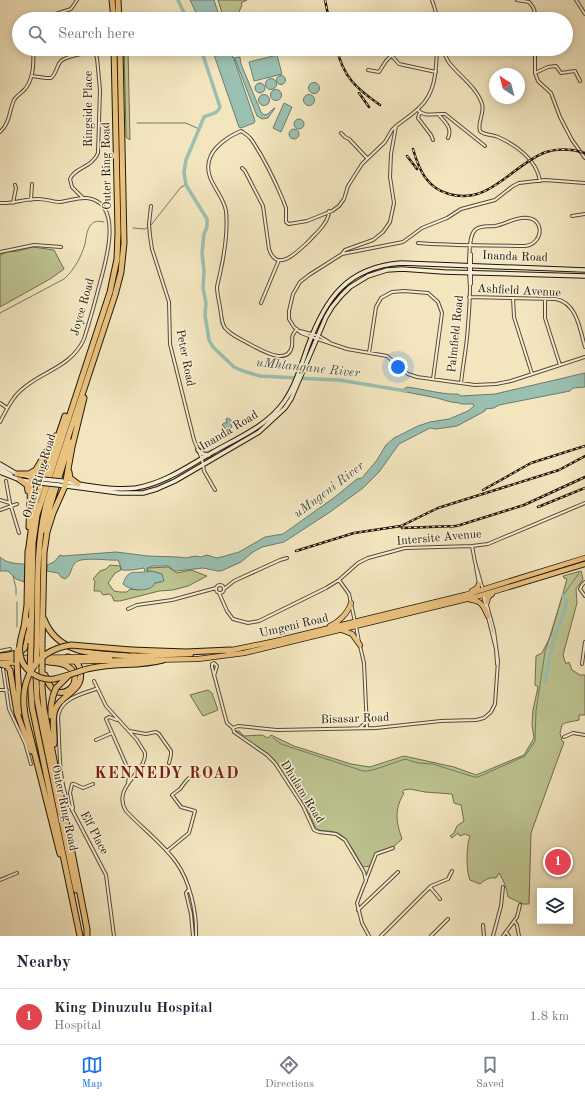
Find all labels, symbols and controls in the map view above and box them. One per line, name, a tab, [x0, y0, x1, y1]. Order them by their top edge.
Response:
search box	[12, 12, 573, 56]
icon: search	[26, 23, 48, 45]
text: Search here	[58, 27, 135, 42]
north arrow	[489, 68, 525, 104]
street label: Ringside Place	[83, 70, 95, 147]
street label: Outer Ring Road	[100, 122, 114, 210]
street label: Inanda Road	[482, 250, 548, 264]
street label: Joyce Road	[69, 277, 97, 337]
street label: Ashfield Avenue	[477, 283, 562, 299]
street label: Palmfield Road	[446, 295, 466, 373]
street label: Peter Road	[174, 328, 196, 388]
water label: uMhlangane River	[255, 356, 361, 380]
your location	[388, 357, 408, 377]
street label: Inanda Road	[198, 409, 260, 453]
street label: Outer Ring Road	[21, 432, 59, 520]
water label: uMngeni River	[291, 459, 367, 521]
street label: Intersite Avenue	[396, 528, 483, 548]
street label: Umgeni Road	[258, 612, 330, 640]
street label: Bisasar Road	[320, 712, 390, 726]
street label: Dhulam Road	[278, 759, 326, 825]
street label: Outer Ring Road	[49, 764, 79, 852]
district label: KENNEDY ROAD	[94, 766, 240, 782]
street label: Elf Place	[78, 809, 111, 857]
pin: 1	[545, 847, 571, 877]
map controls	[537, 888, 573, 924]
button: layers	[537, 888, 573, 924]
text: Nearby	[16, 954, 71, 971]
text: King Dinuzulu Hospital	[54, 1001, 213, 1016]
text: 1	[25, 1010, 33, 1023]
text: 1.8 km	[530, 1010, 569, 1023]
text: Hospital	[54, 1019, 101, 1032]
tab: Map	[81, 1054, 103, 1092]
tab: Directions	[265, 1054, 314, 1092]
tab: Saved	[476, 1054, 504, 1092]

